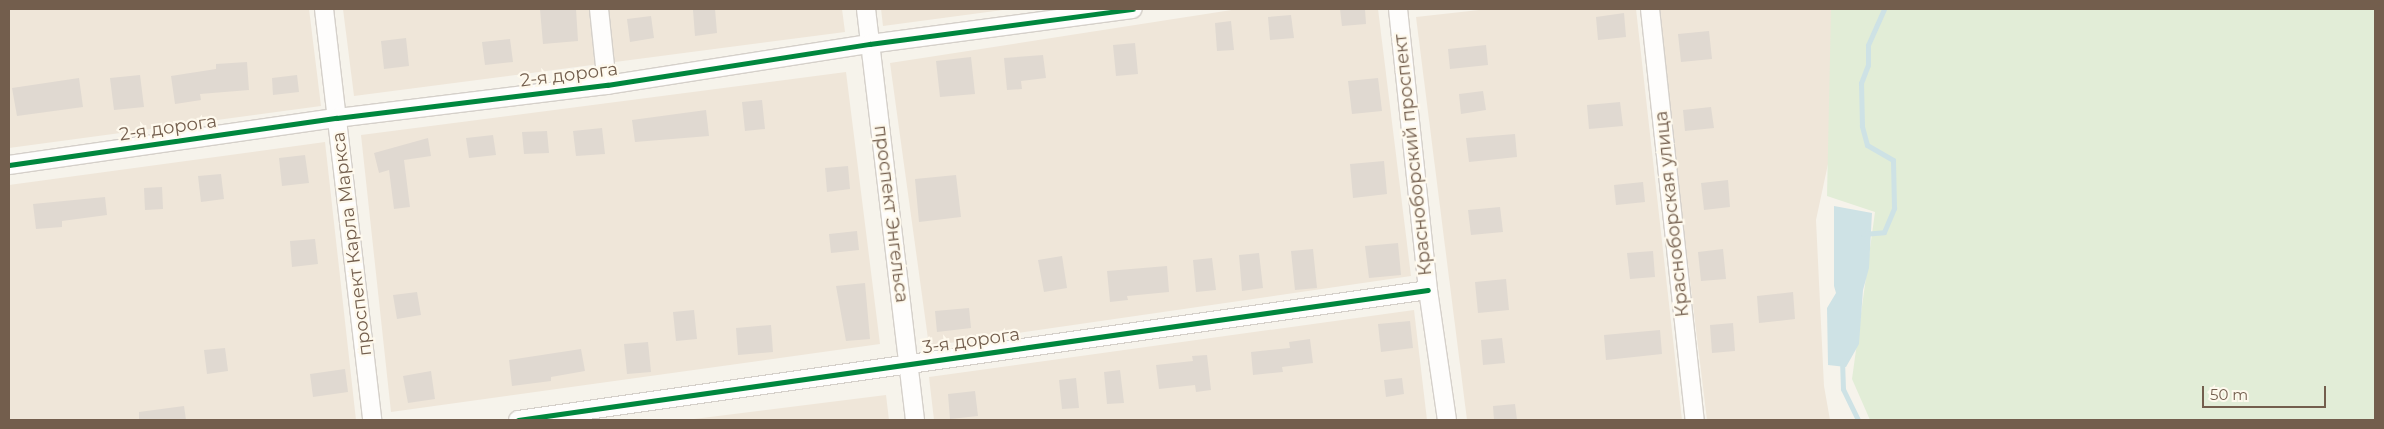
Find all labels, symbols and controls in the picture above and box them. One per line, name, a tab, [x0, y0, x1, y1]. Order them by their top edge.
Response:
street label: Красноборский проспект	[1390, 33, 1436, 277]
street label: 2-я дорога	[519, 58, 619, 92]
street label: 2-я дорога	[118, 110, 218, 146]
street label: Красноборская улица	[1650, 110, 1694, 318]
street label: проспект Энгельса	[869, 124, 913, 304]
street label: проспект Карла Маркса	[328, 131, 376, 357]
street label: 3-я дорога	[921, 323, 1021, 359]
scale bar	[2204, 376, 2328, 408]
text: 50 m	[2210, 385, 2248, 404]

